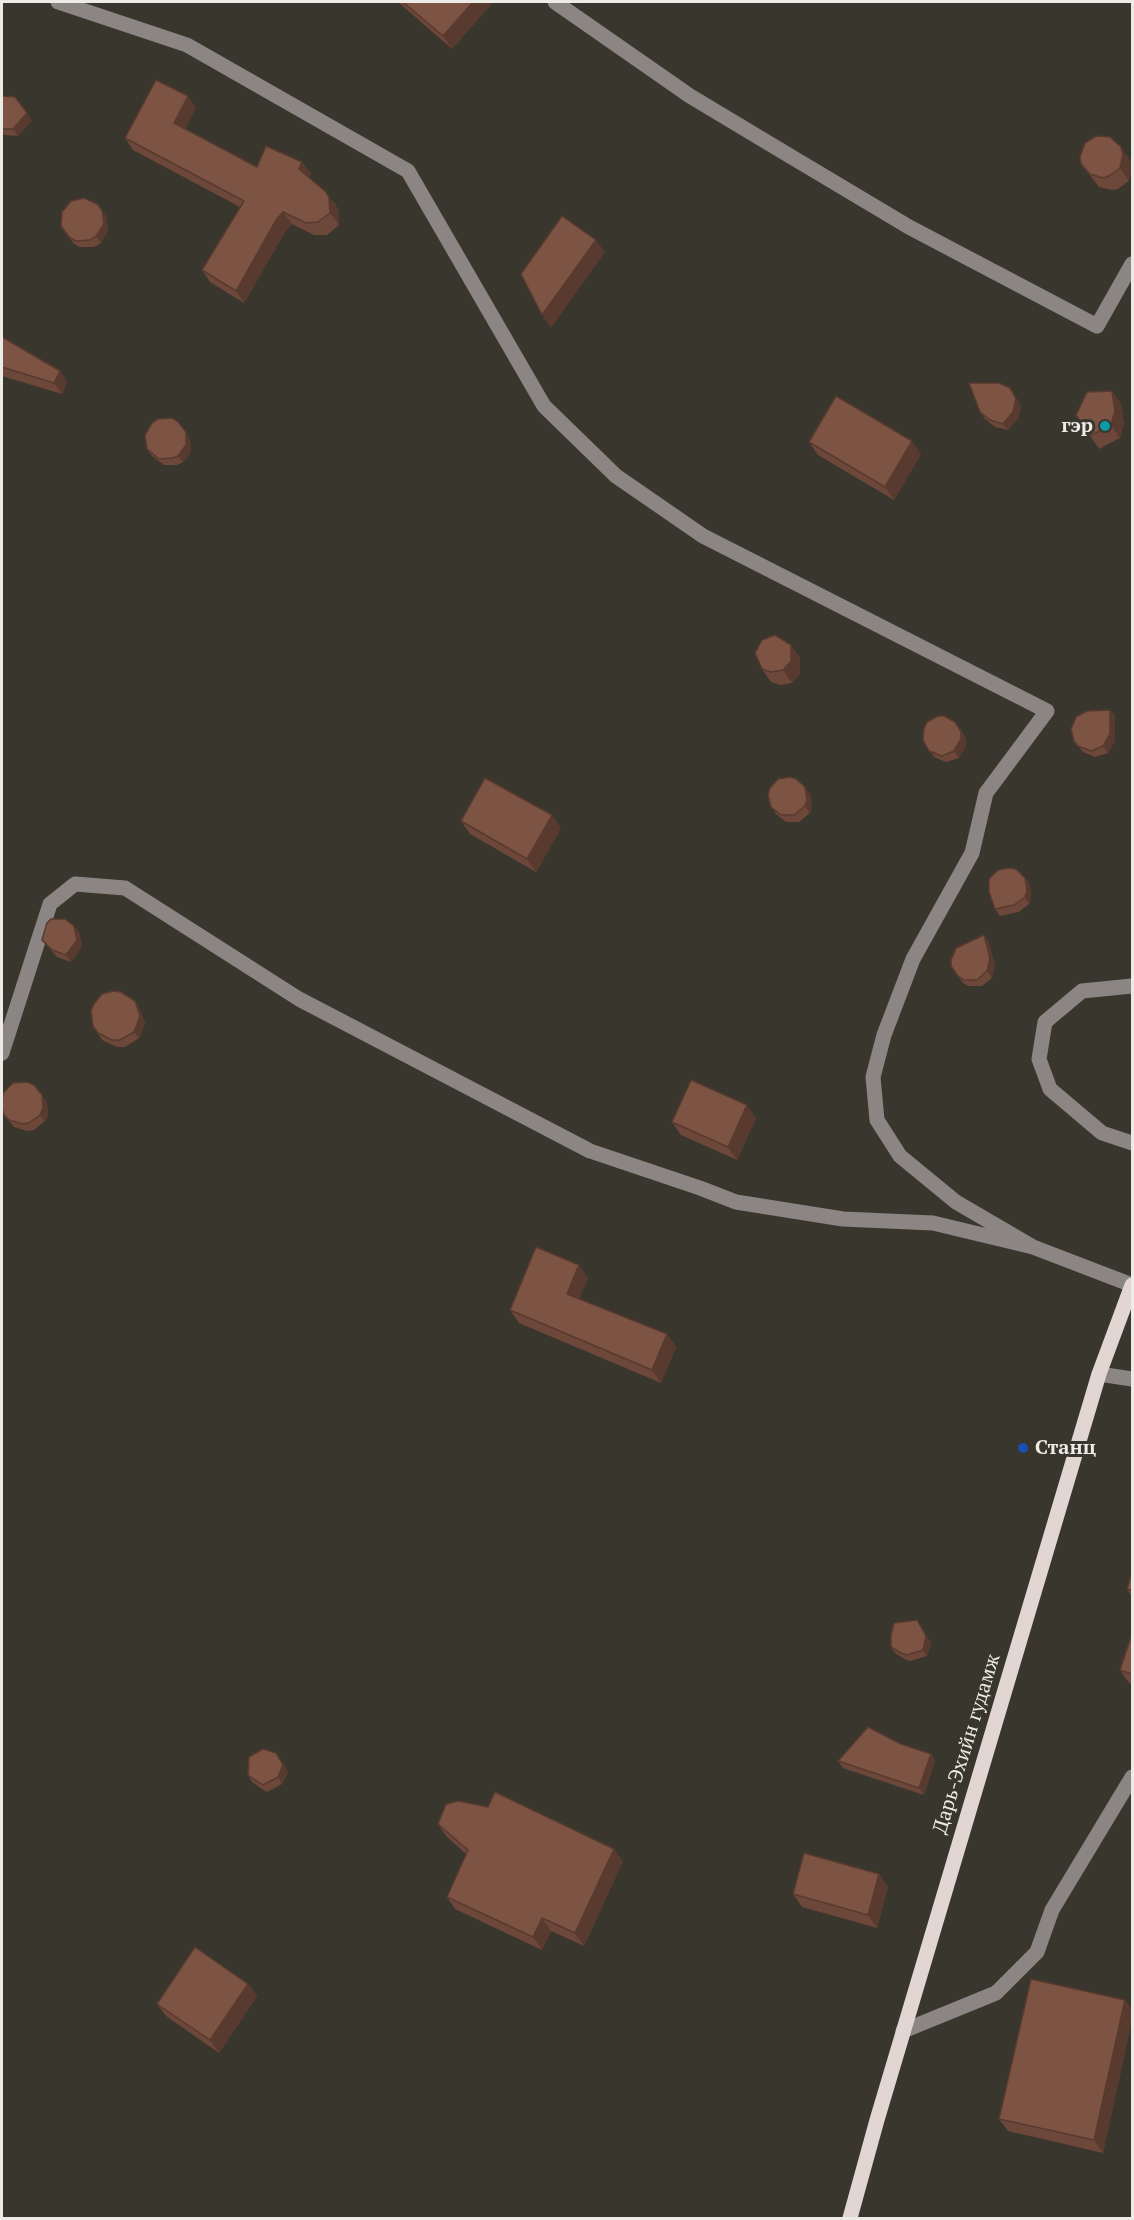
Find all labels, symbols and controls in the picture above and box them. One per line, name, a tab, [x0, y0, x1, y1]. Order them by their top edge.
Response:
place label: гэр	[1061, 414, 1093, 438]
marker: гэр	[1098, 419, 1112, 433]
place label: Станц	[1035, 1436, 1096, 1460]
marker: Станц	[1016, 1441, 1030, 1455]
street label: Дарь-Эхийн гудамж	[928, 1651, 1006, 1837]

